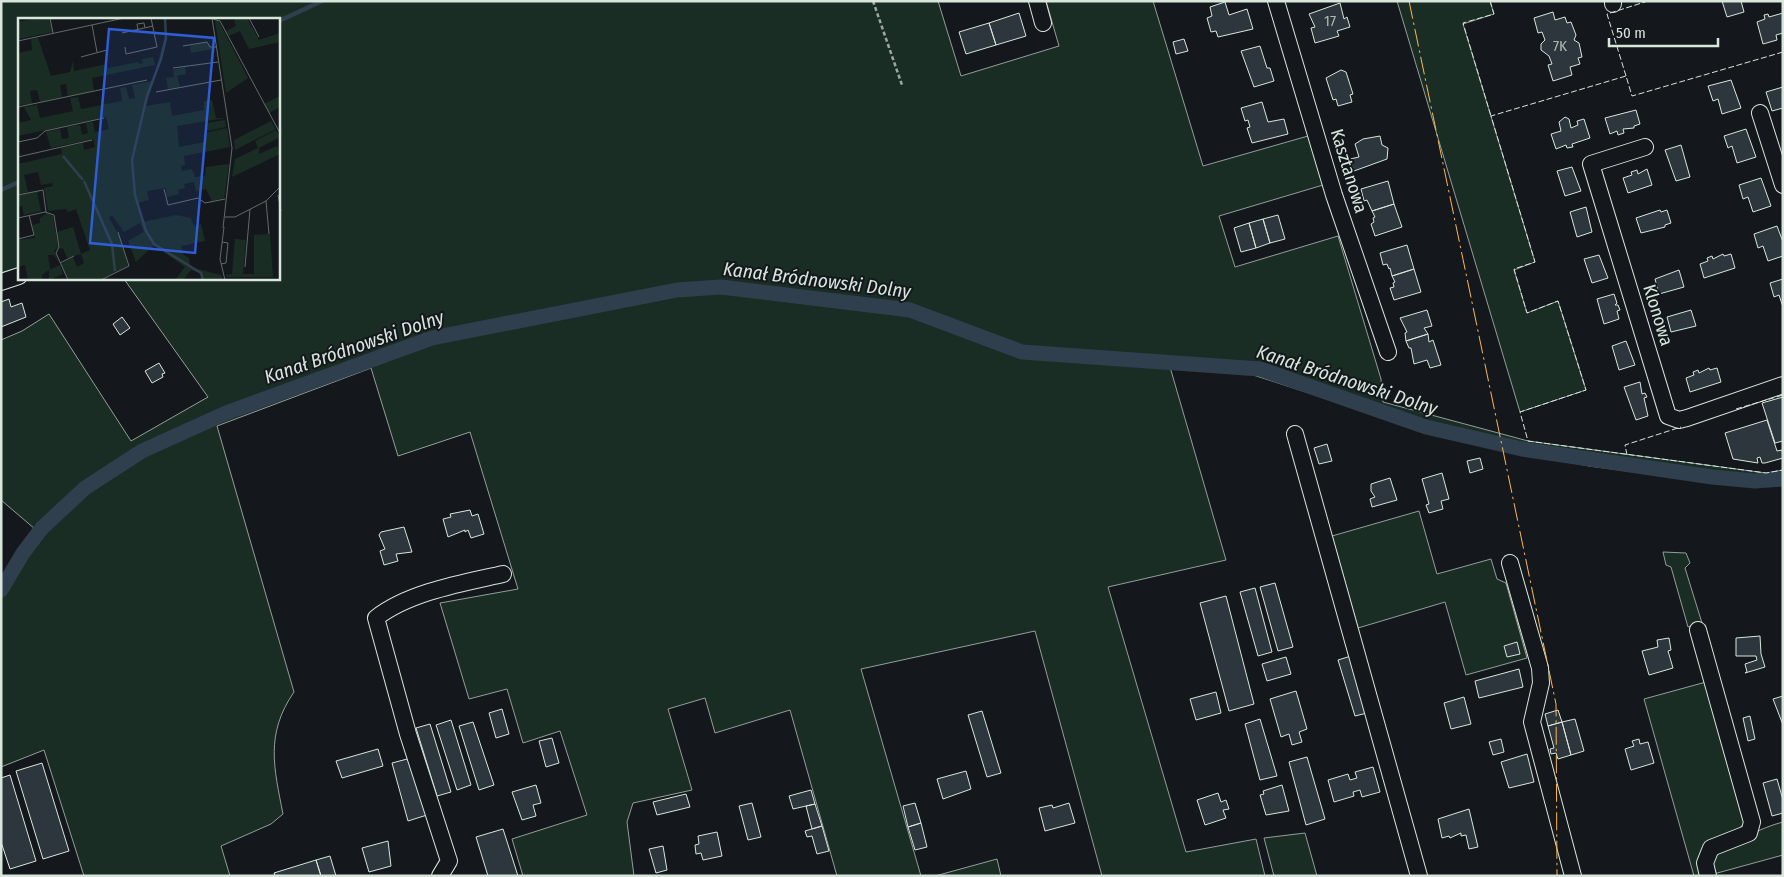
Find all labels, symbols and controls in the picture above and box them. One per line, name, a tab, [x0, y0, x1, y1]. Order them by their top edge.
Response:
house number: 17	[1324, 12, 1336, 30]
scale bar	[1609, 15, 1718, 47]
inset map	[18, 18, 280, 280]
text: 50 m	[1616, 24, 1646, 42]
house number: 7K	[1553, 37, 1567, 55]
street label: Kasztanowa	[1326, 126, 1372, 216]
water label: Kanał Bródnowski Dolny	[722, 257, 913, 303]
street label: Klonowa	[1638, 282, 1678, 349]
water label: Kanał Bródnowski Dolny	[261, 305, 447, 389]
water label: Kanał Bródnowski Dolny	[1254, 340, 1441, 420]

